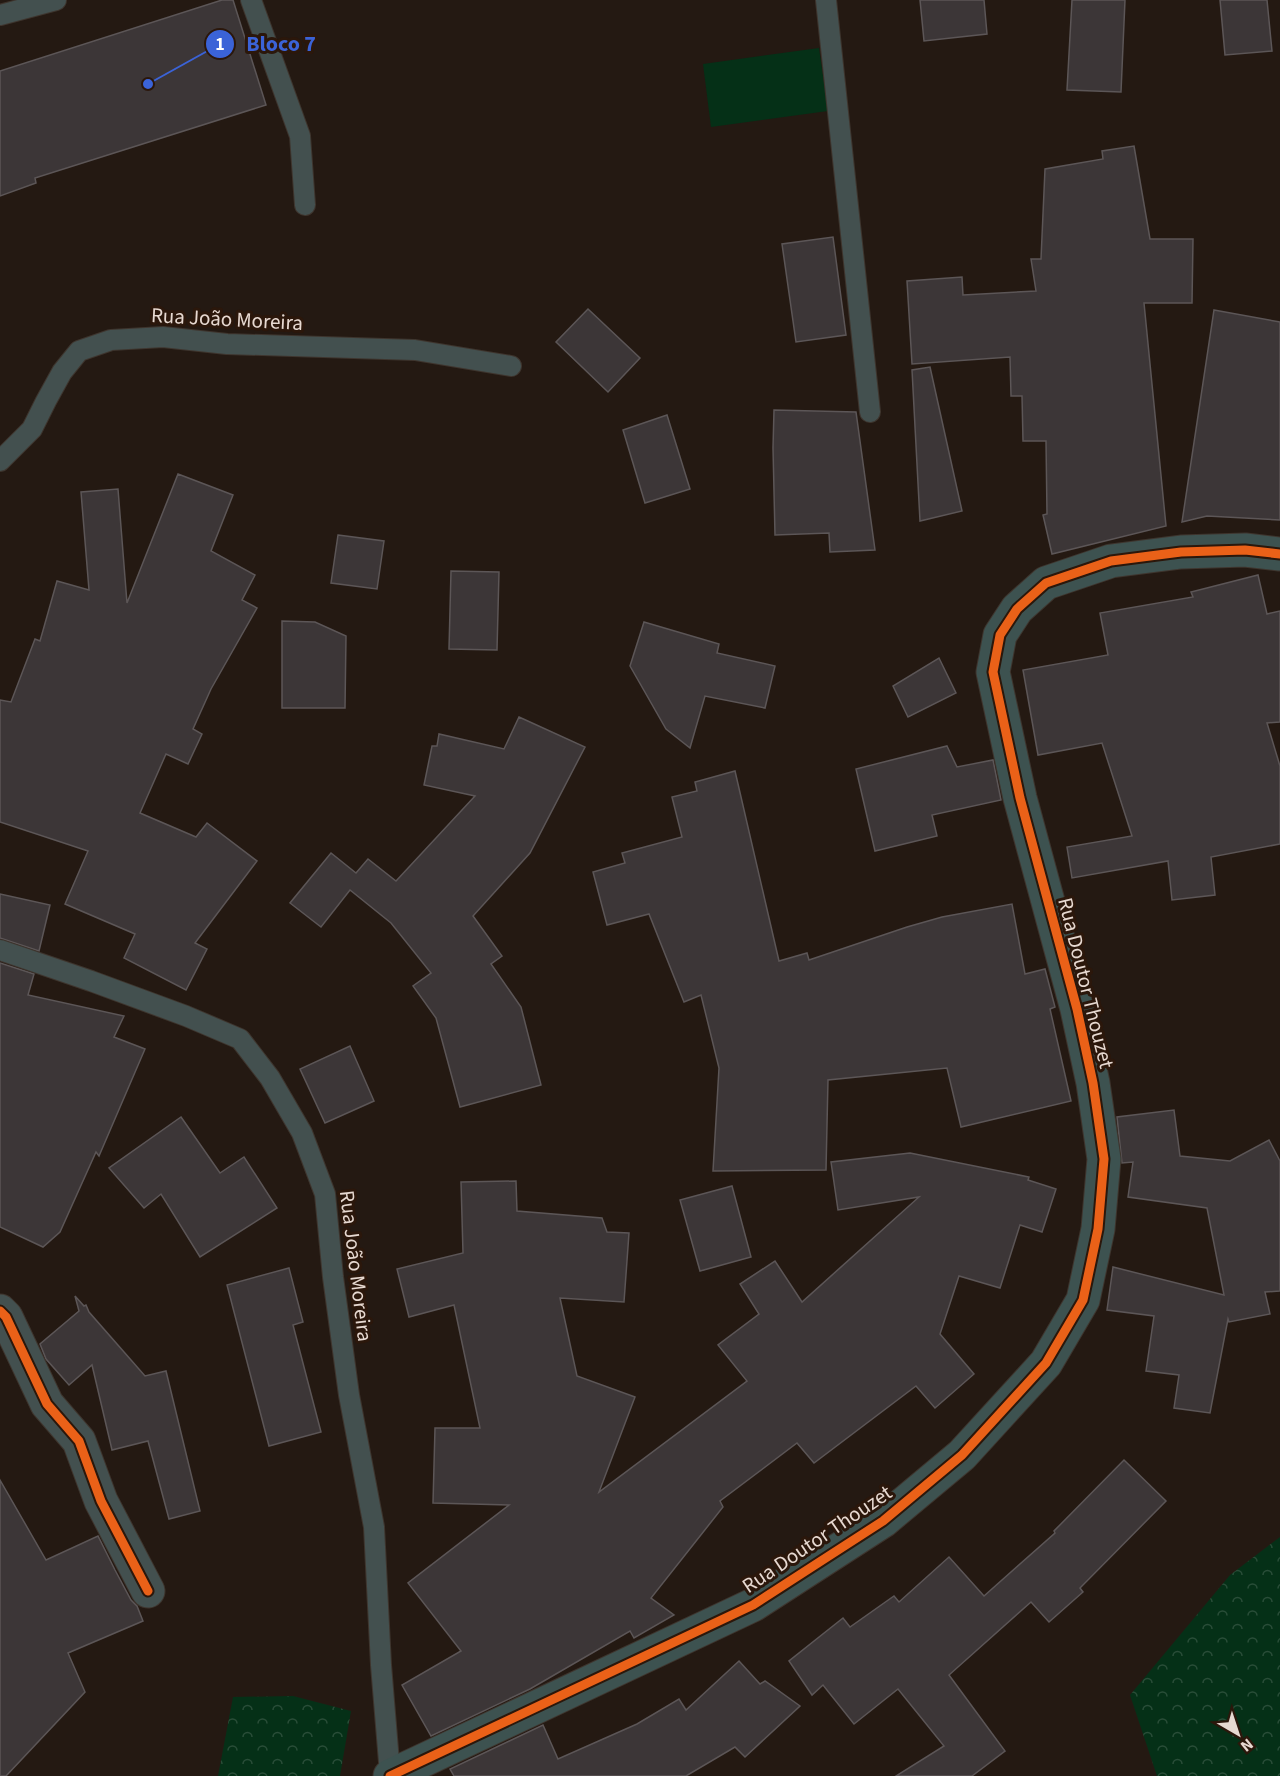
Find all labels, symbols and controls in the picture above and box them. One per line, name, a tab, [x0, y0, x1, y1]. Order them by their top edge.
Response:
callout: Bloco 7	[205, 24, 328, 64]
text: Bloco 7	[246, 28, 316, 60]
text: 1	[215, 32, 225, 57]
street label: Rua João Moreira	[150, 300, 304, 338]
street label: Rua Doutor Thouzet	[1050, 894, 1122, 1072]
street label: Rua João Moreira	[332, 1189, 380, 1343]
street label: Rua Doutor Thouzet	[736, 1478, 898, 1600]
north arrow	[1208, 1704, 1268, 1764]
text: N	[1236, 1733, 1258, 1757]

